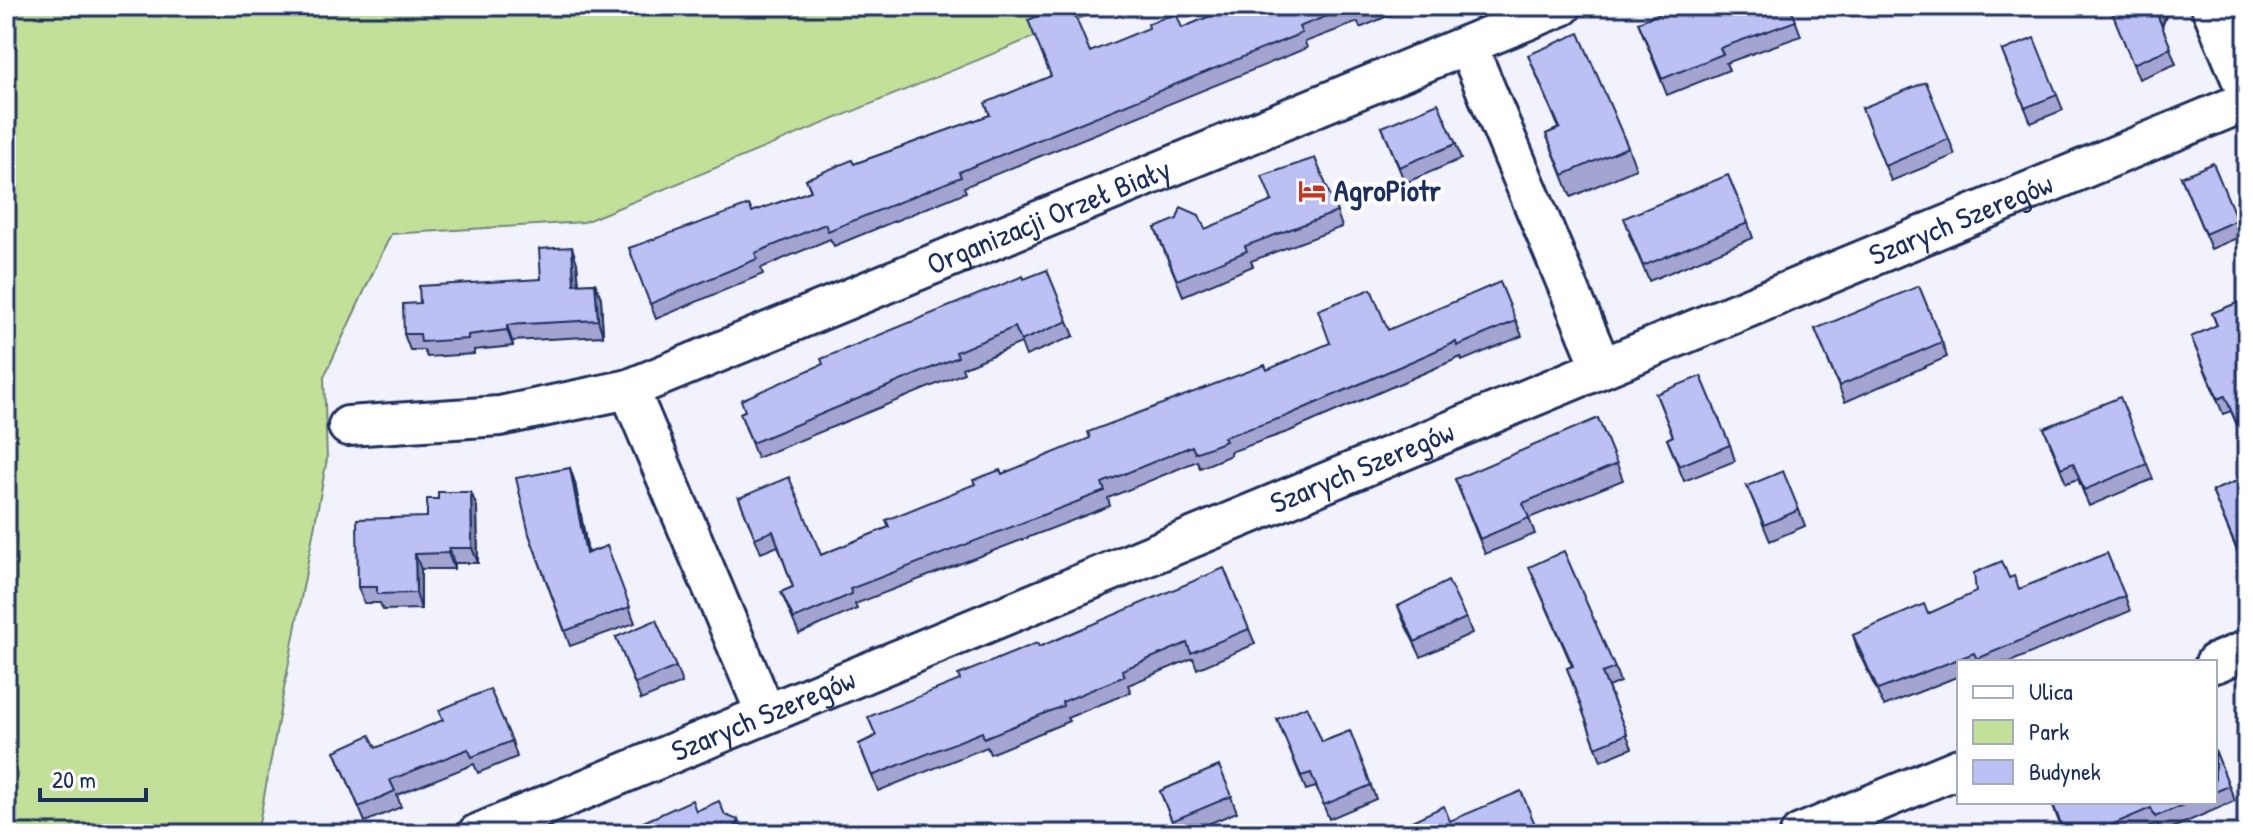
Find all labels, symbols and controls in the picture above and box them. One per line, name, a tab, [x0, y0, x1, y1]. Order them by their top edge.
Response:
street label: Organizacji Orzeł Biały	[921, 148, 1176, 284]
street label: Szarych Szeregów	[1863, 163, 2058, 274]
place label: AgroPiotr	[1334, 170, 1441, 211]
hotel icon: AgroPiotr	[1297, 176, 1327, 206]
street label: Szarych Szeregów	[1264, 411, 1460, 522]
street label: Szarych Szeregów	[665, 659, 861, 770]
legend	[1957, 660, 2217, 804]
text: Ulica	[2029, 675, 2073, 707]
text: Park	[2029, 715, 2069, 747]
scale bar	[40, 752, 146, 802]
text: Budynek	[2029, 755, 2101, 787]
text: 20 m	[52, 763, 96, 795]

